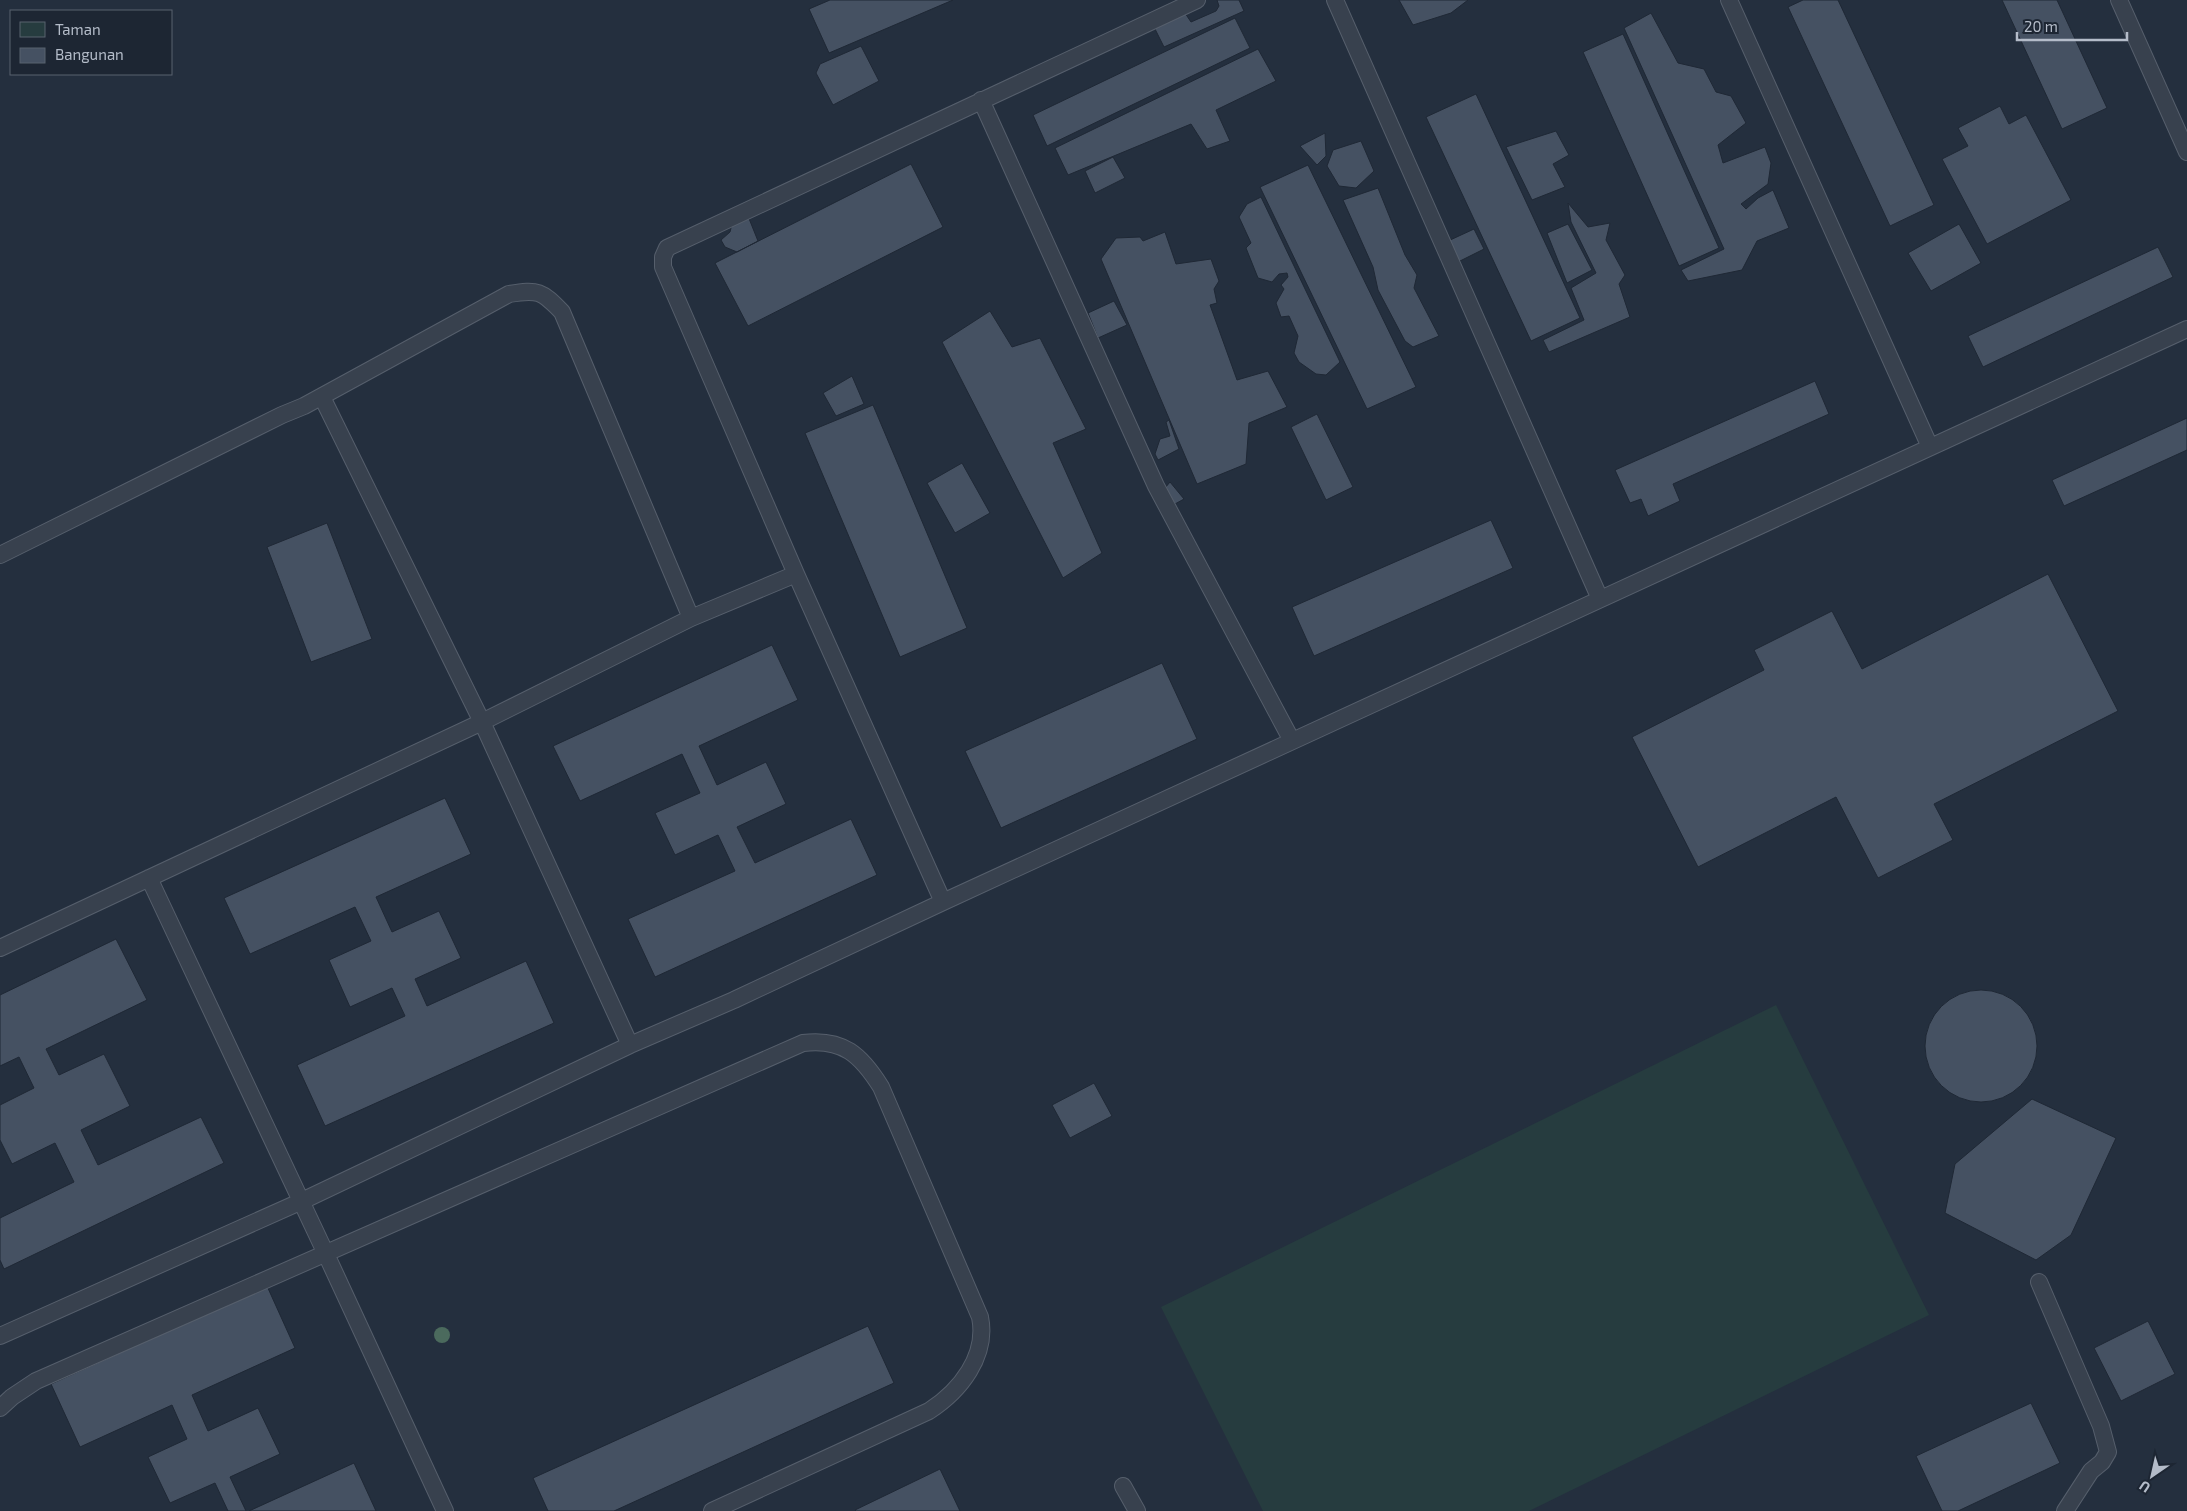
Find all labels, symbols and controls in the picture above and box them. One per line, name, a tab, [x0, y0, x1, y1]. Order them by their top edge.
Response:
legend	[10, 10, 172, 75]
scale bar	[2017, 10, 2127, 42]
text: 20 m	[2024, 17, 2058, 35]
text: Taman	[55, 20, 101, 38]
text: Bangunan	[55, 45, 124, 63]
north arrow	[2127, 1451, 2177, 1501]
text: U	[2136, 1477, 2153, 1497]

